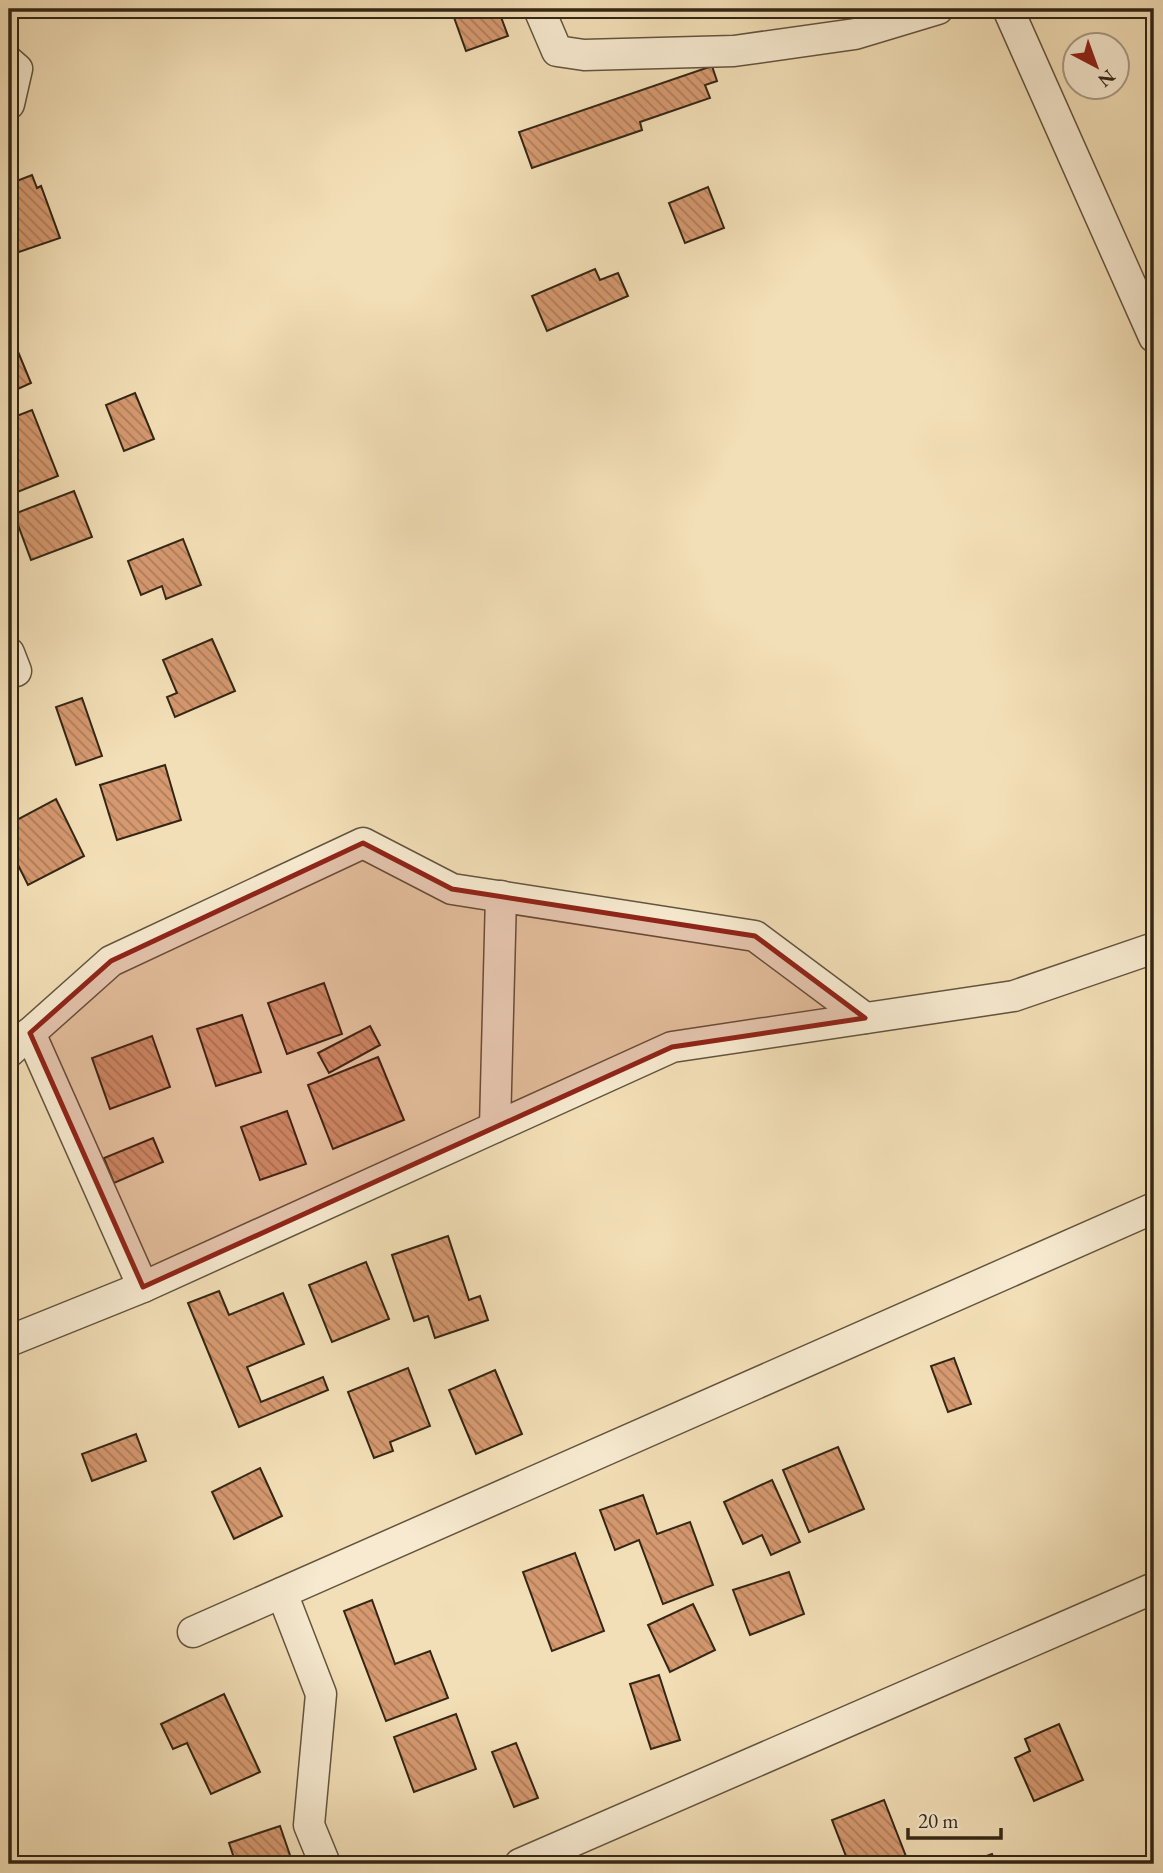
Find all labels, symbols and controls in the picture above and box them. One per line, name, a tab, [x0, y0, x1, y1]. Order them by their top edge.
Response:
north arrow	[1062, 32, 1132, 102]
text: N	[1092, 64, 1121, 93]
scale bar	[908, 1796, 1000, 1840]
text: 20 m	[918, 1807, 959, 1834]

